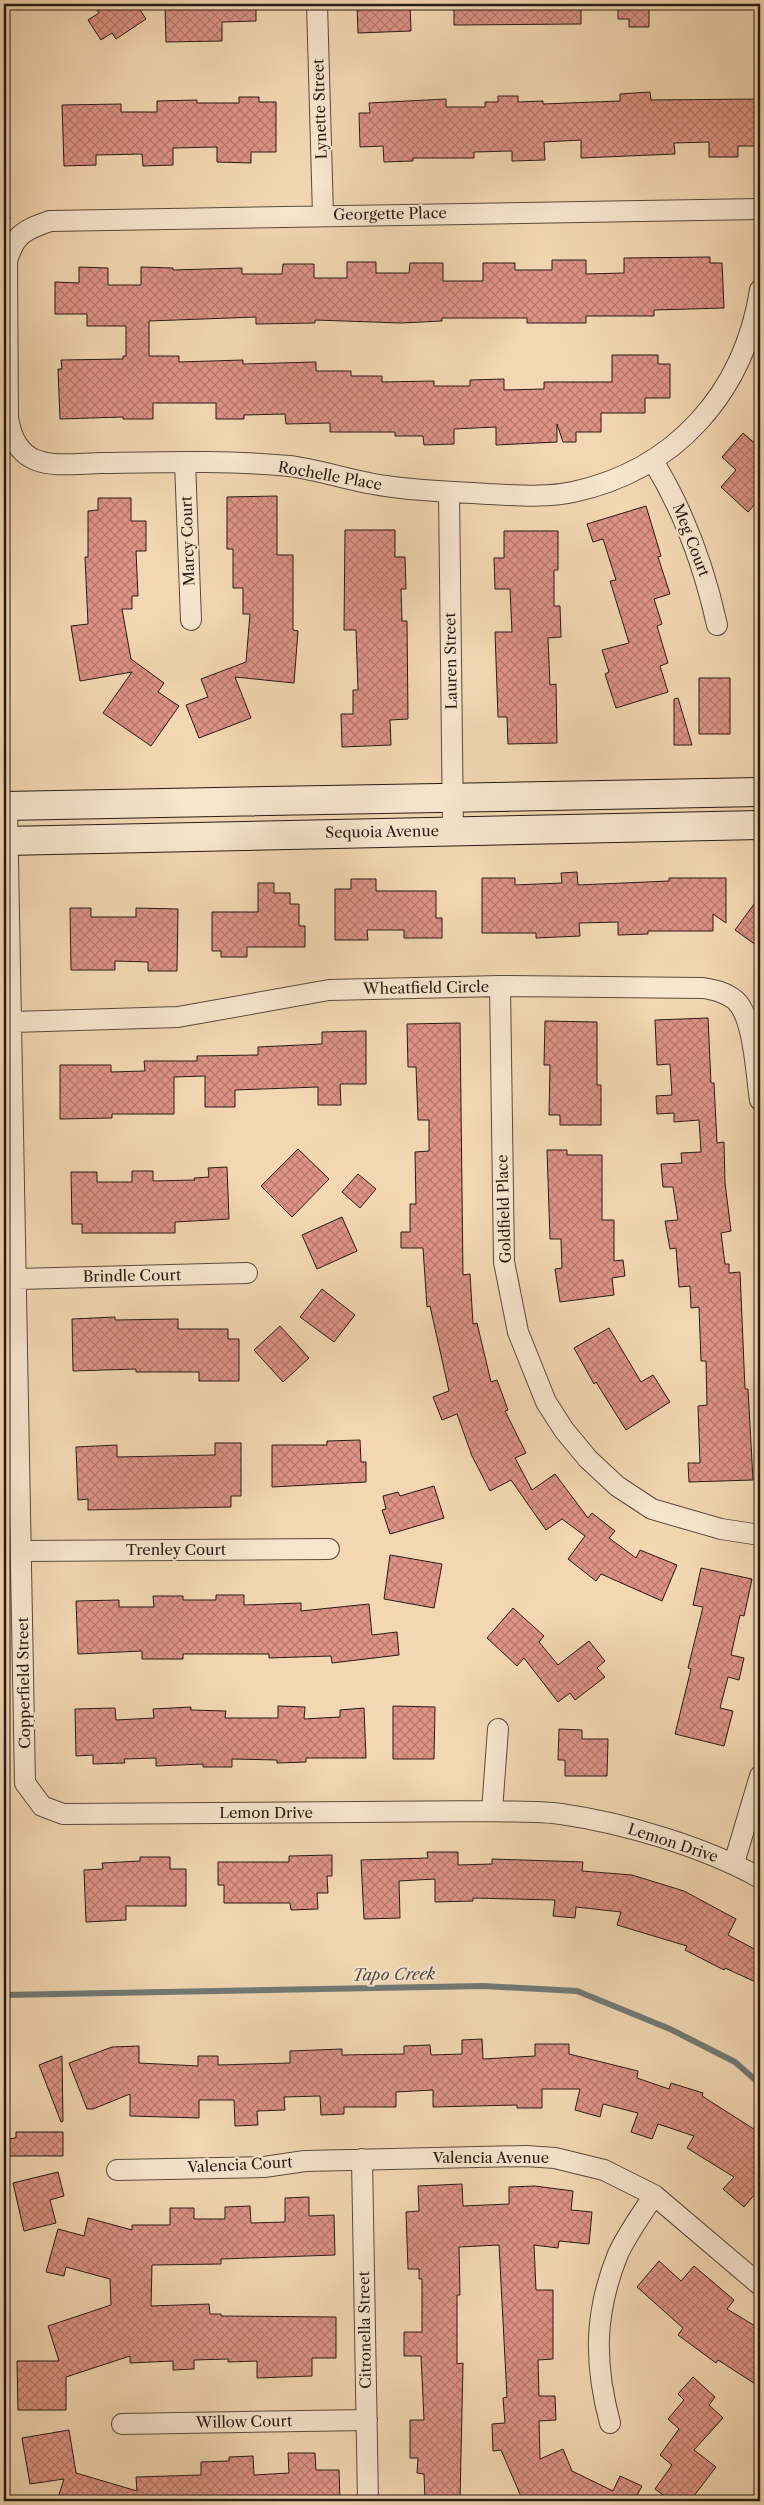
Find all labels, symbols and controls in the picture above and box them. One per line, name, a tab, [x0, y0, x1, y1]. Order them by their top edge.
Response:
street label: Lynette Street	[308, 58, 331, 160]
street label: Georgette Place	[333, 203, 447, 224]
street label: Rochelle Place	[276, 457, 384, 494]
street label: Marcy Court	[176, 495, 199, 586]
street label: Meg Court	[669, 501, 714, 580]
street label: Lauren Street	[440, 611, 461, 710]
street label: Sequoia Avenue	[325, 821, 439, 842]
street label: Wheatfield Circle	[362, 977, 489, 998]
street label: Goldfield Place	[492, 1154, 515, 1264]
street label: Brindle Court	[83, 1265, 182, 1286]
street label: Trenley Court	[126, 1540, 227, 1559]
street label: Copperfield Street	[13, 1616, 34, 1749]
street label: Lemon Drive	[219, 1803, 313, 1822]
street label: Lemon Drive	[626, 1819, 721, 1866]
water label: Tapo Creek	[353, 1963, 436, 1985]
street label: Valencia Avenue	[432, 2148, 549, 2167]
street label: Valencia Court	[186, 2152, 294, 2177]
street label: Citronella Street	[354, 2270, 375, 2389]
street label: Willow Court	[195, 2411, 293, 2432]

